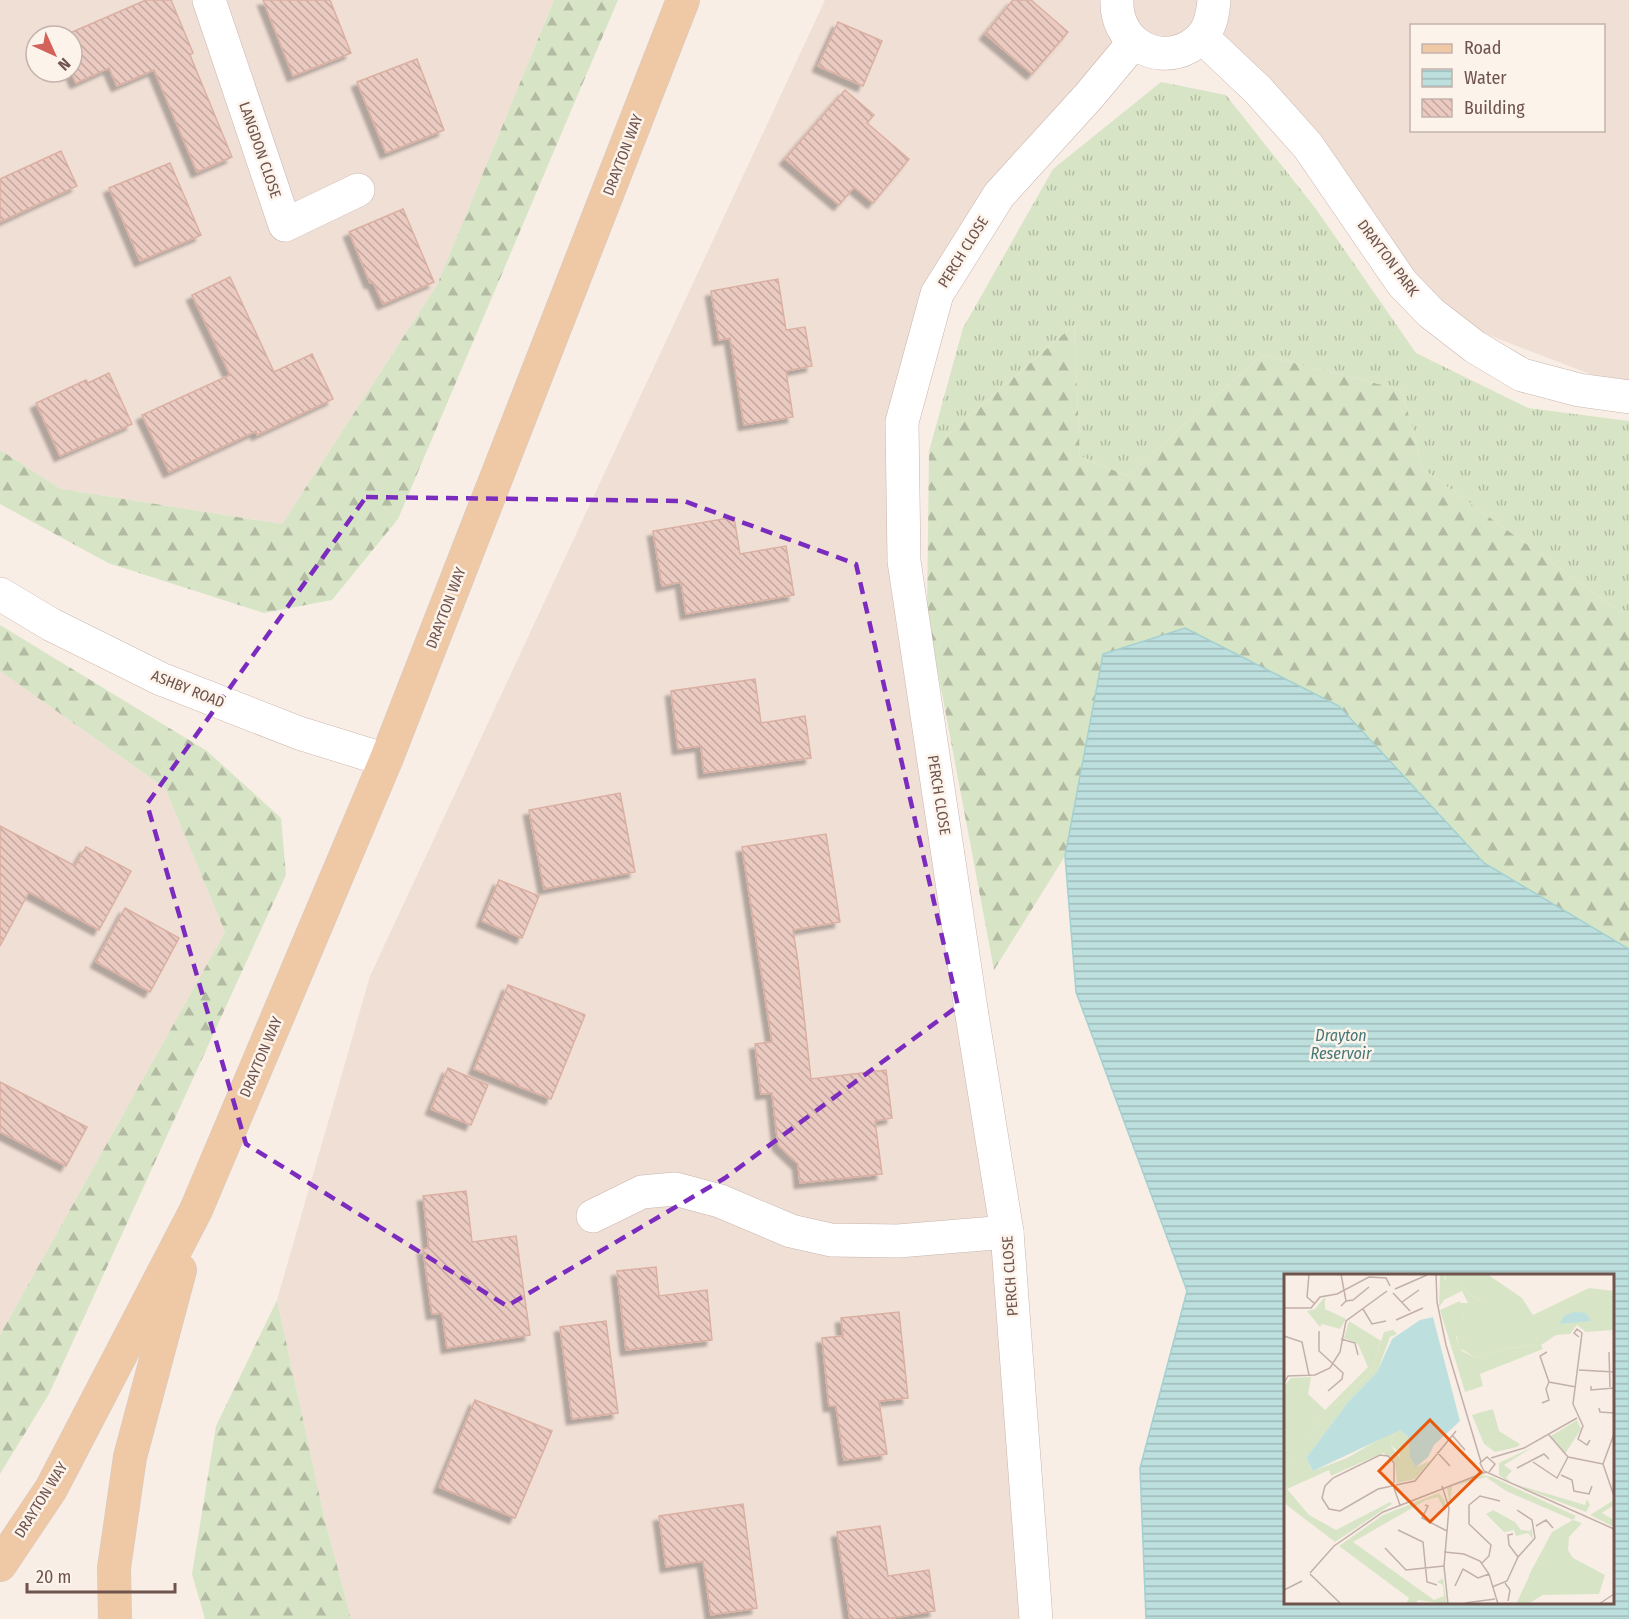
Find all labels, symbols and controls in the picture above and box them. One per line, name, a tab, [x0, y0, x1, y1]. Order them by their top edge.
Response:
north arrow	[24, 24, 84, 84]
legend	[1410, 24, 1605, 132]
text: Road	[1464, 37, 1501, 59]
text: N	[54, 54, 74, 74]
text: Water	[1464, 67, 1507, 89]
text: Building	[1464, 97, 1525, 119]
street label: LANGDON CLOSE	[235, 100, 285, 200]
street label: DRAYTON WAY	[599, 111, 647, 198]
street label: PERCH CLOSE	[934, 213, 992, 291]
street label: DRAYTON PARK	[1353, 216, 1423, 300]
street label: DRAYTON WAY	[422, 564, 470, 651]
street label: ASHBY ROAD	[149, 666, 227, 712]
street label: PERCH CLOSE	[924, 754, 954, 836]
street label: DRAYTON WAY	[236, 1013, 286, 1100]
water label: Drayton Reservoir	[1311, 1026, 1372, 1063]
street label: PERCH CLOSE	[998, 1235, 1022, 1317]
inset map	[1284, 1274, 1614, 1604]
street label: DRAYTON WAY	[11, 1458, 72, 1541]
scale bar	[27, 1556, 176, 1594]
text: 20 m	[36, 1566, 71, 1588]

